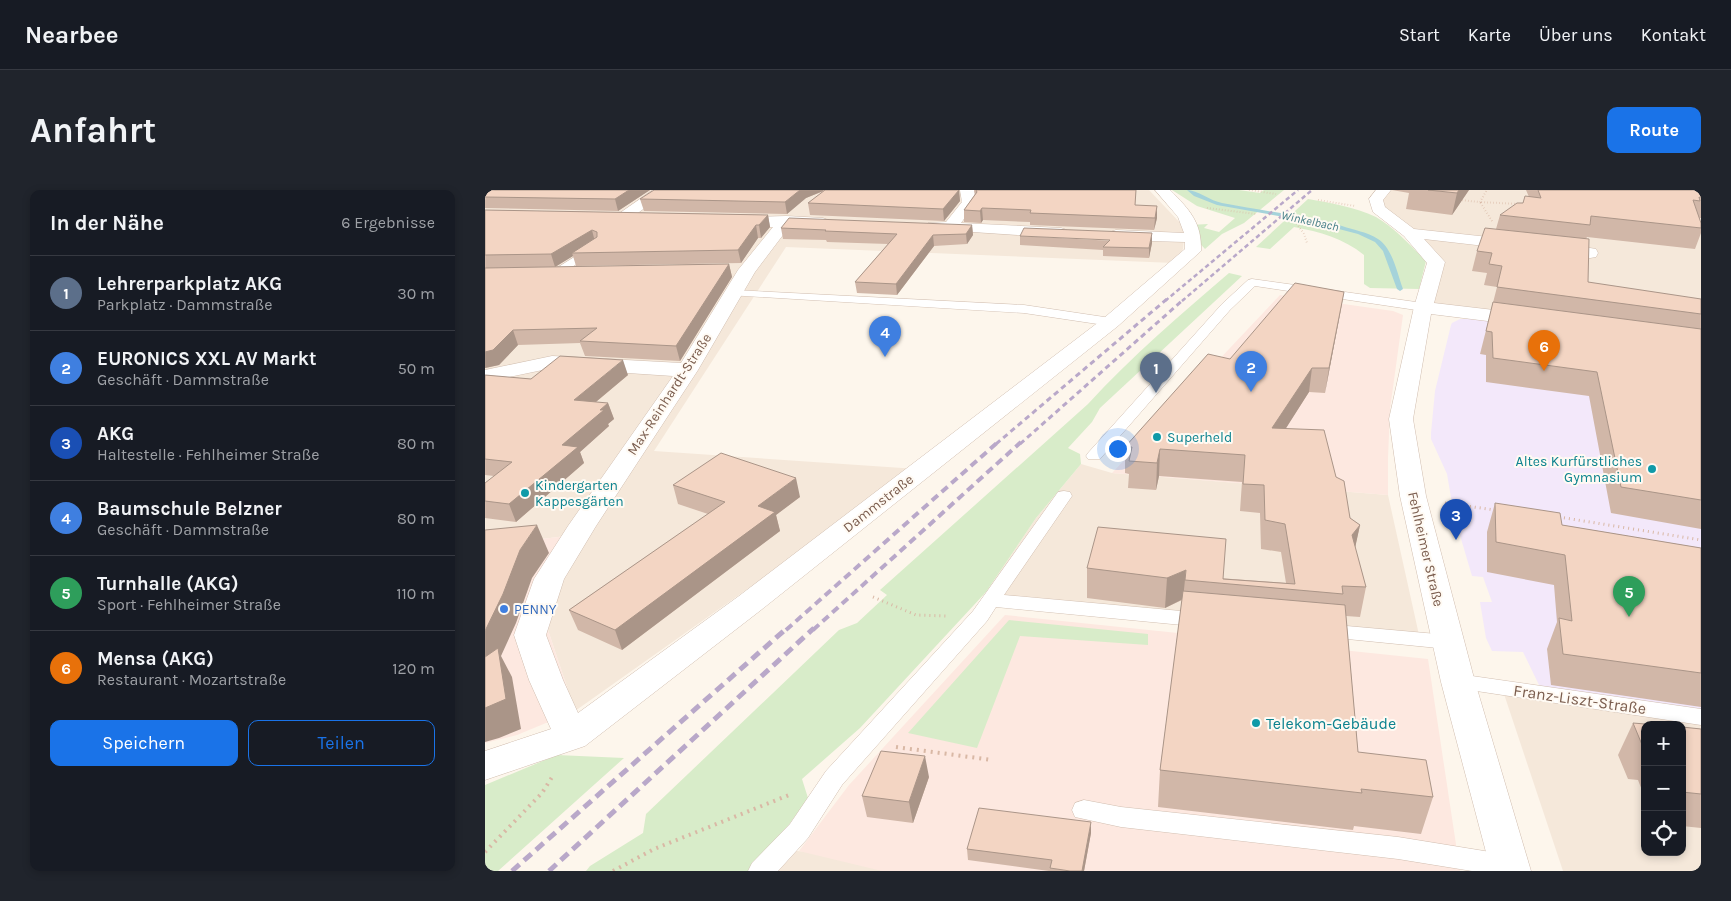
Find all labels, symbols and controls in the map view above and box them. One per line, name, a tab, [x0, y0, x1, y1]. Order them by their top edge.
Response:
text: Nearbee	[25, 21, 119, 49]
text: Start	[1399, 24, 1440, 46]
text: Karte	[1468, 24, 1511, 46]
text: Über uns	[1539, 24, 1613, 46]
text: Kontakt	[1641, 24, 1706, 46]
button: Route	[1607, 107, 1701, 153]
text: Anfahrt	[30, 110, 156, 151]
water label: Winkelbach	[1280, 208, 1340, 234]
text: In der Nähe	[50, 211, 164, 235]
text: 6 Ergebnisse	[341, 213, 435, 232]
text: Lehrerparkplatz AKG	[97, 273, 282, 295]
text: 1	[63, 284, 69, 303]
text: 30 m	[397, 284, 435, 303]
text: Parkplatz · Dammstraße	[97, 295, 273, 314]
pin: 4	[869, 316, 901, 357]
street label: Max-Reinhardt-Straße	[624, 330, 715, 458]
pin: 6	[1528, 330, 1560, 371]
text: EURONICS XXL AV Markt	[97, 348, 316, 370]
pin: 2	[1235, 351, 1267, 392]
pin: 1	[1140, 352, 1172, 393]
text: 2	[61, 359, 71, 378]
text: 50 m	[398, 359, 435, 378]
text: Geschäft · Dammstraße	[97, 370, 269, 389]
text: AKG	[97, 423, 134, 445]
place label: Superheld	[1167, 429, 1232, 446]
marker: Superheld	[1151, 431, 1163, 443]
text: 3	[61, 434, 71, 453]
text: 80 m	[397, 434, 435, 453]
your location	[1105, 436, 1131, 462]
text: Haltestelle · Fehlheimer Straße	[97, 445, 320, 464]
place label: Altes Kurfürstliches Gymnasium	[1516, 453, 1642, 486]
marker: Altes Kurfürstliches Gymnasium	[1646, 463, 1658, 475]
street label: Dammstraße	[840, 471, 917, 536]
place label: Kindergarten Kappesgärten	[535, 477, 624, 510]
marker: Kindergarten Kappesgärten	[519, 487, 531, 499]
street label: Fehlheimer Straße	[1404, 490, 1447, 608]
text: Baumschule Belzner	[97, 498, 282, 520]
pin: 3	[1440, 499, 1472, 540]
text: 4	[61, 509, 71, 528]
text: 80 m	[397, 509, 435, 528]
text: Geschäft · Dammstraße	[97, 520, 269, 539]
text: Turnhalle (AKG)	[97, 573, 239, 595]
pin: 5	[1613, 576, 1645, 617]
text: 5	[61, 584, 71, 603]
text: 110 m	[396, 584, 435, 603]
text: Sport · Fehlheimer Straße	[97, 595, 281, 614]
place label: PENNY	[514, 601, 557, 618]
marker: PENNY	[498, 603, 510, 615]
text: Mensa (AKG)	[97, 648, 214, 670]
text: 6	[61, 659, 71, 678]
text: 120 m	[392, 659, 435, 678]
text: Restaurant · Mozartstraße	[97, 670, 286, 689]
street label: Franz-Liszt-Straße	[1512, 681, 1648, 718]
place label: Telekom-Gebäude	[1266, 714, 1396, 733]
marker: Telekom-Gebäude	[1250, 717, 1262, 729]
button: Speichern	[50, 720, 238, 766]
button: Teilen	[248, 720, 435, 766]
map controls	[1641, 721, 1686, 856]
button: +	[1641, 721, 1686, 766]
button: −	[1641, 766, 1686, 811]
button: locate	[1641, 811, 1686, 856]

